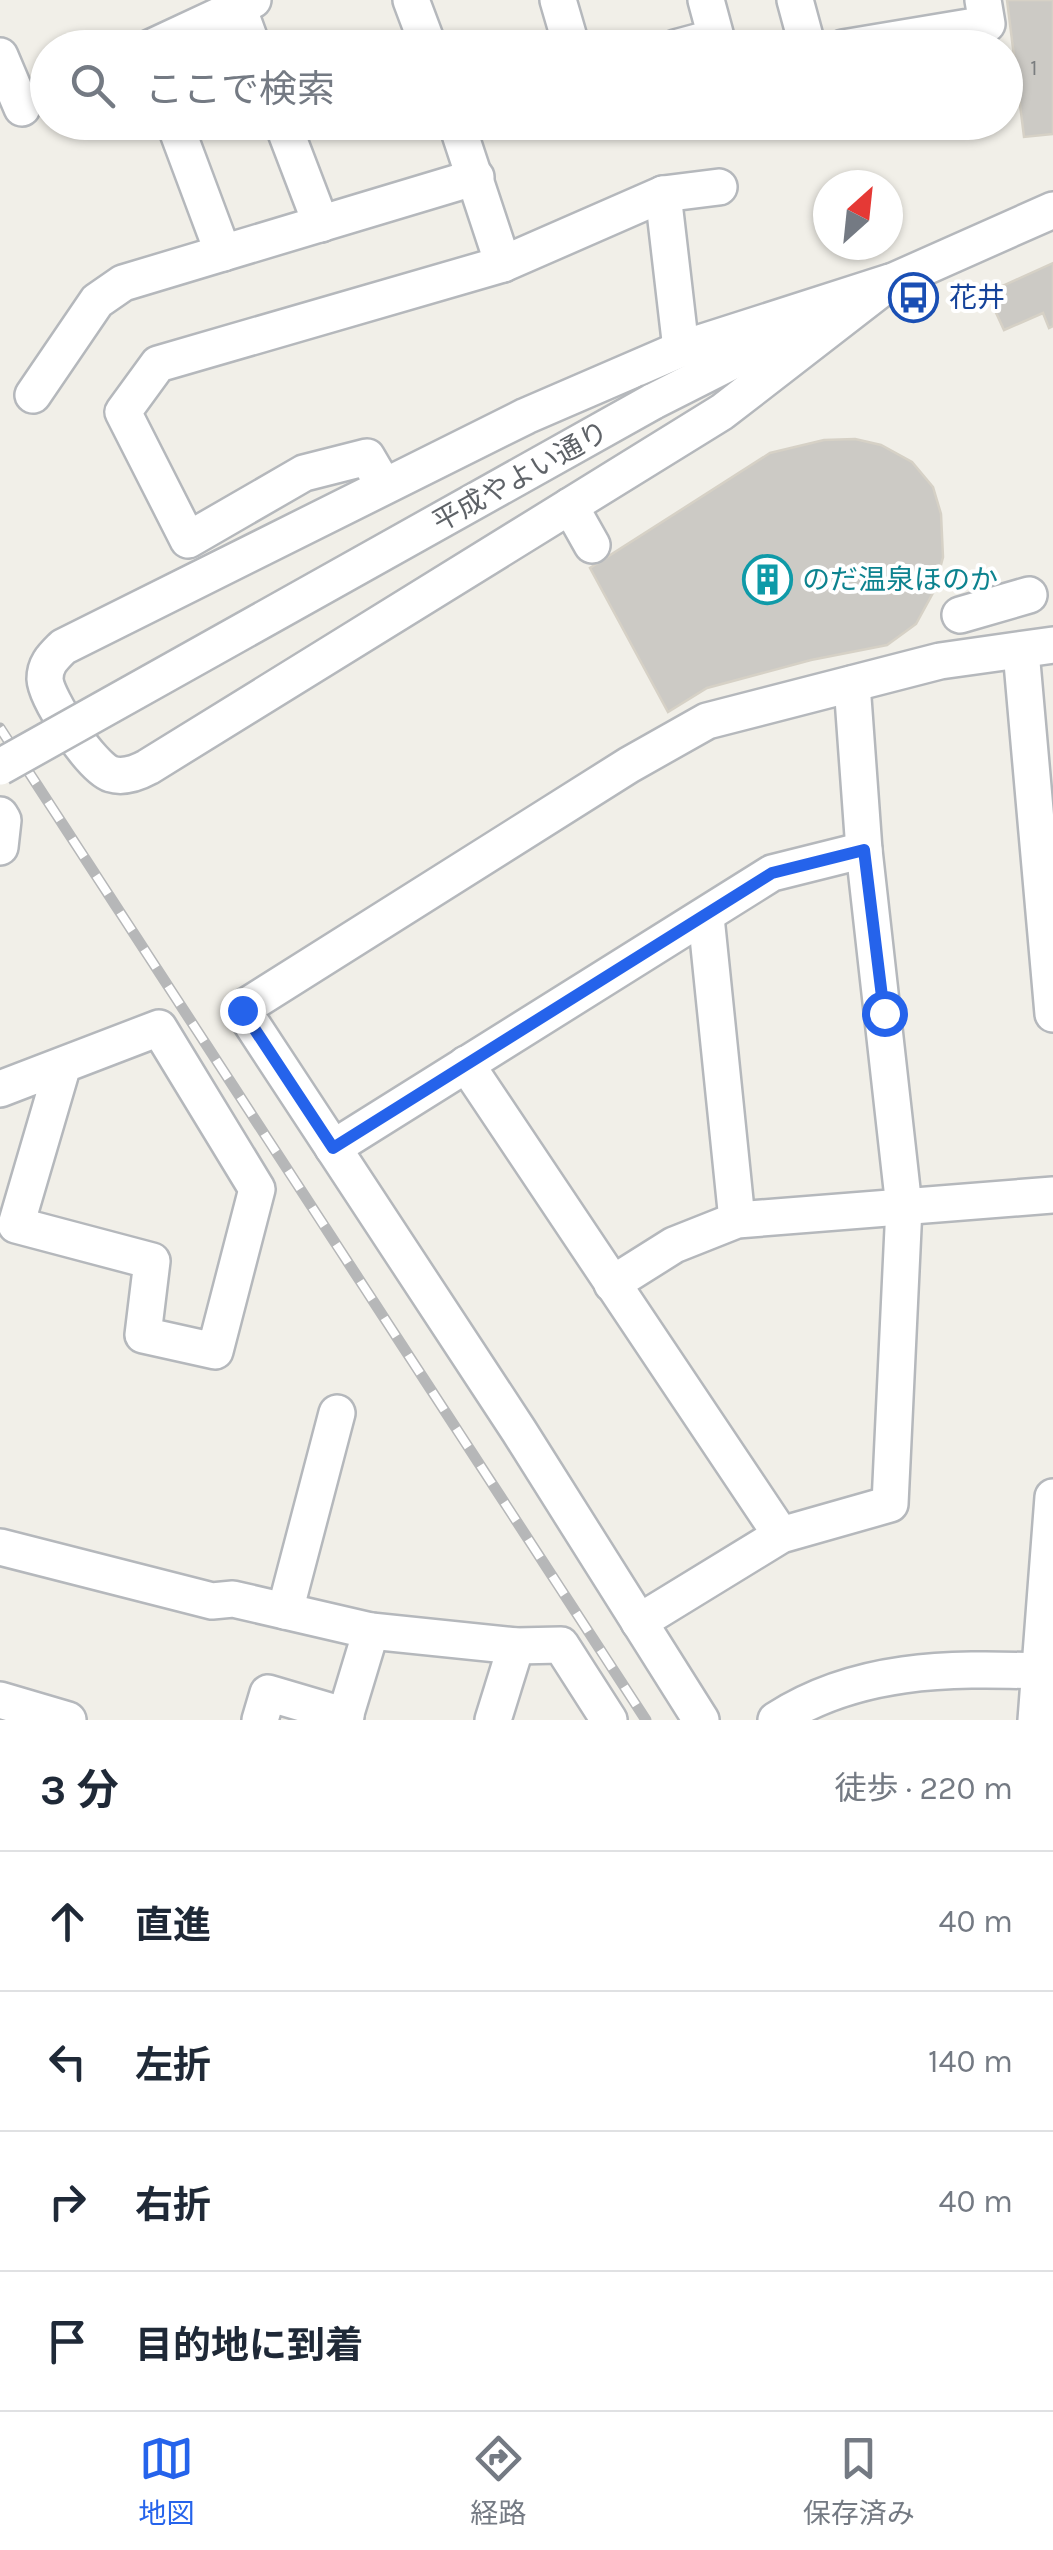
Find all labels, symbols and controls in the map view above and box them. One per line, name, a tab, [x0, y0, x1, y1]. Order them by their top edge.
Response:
search box	[30, 30, 1023, 140]
house number: 1	[1030, 55, 1038, 81]
icon: search	[65, 58, 120, 113]
text: ここで検索	[145, 67, 335, 112]
north arrow	[813, 170, 903, 260]
bus stop icon: 花井	[888, 271, 940, 323]
place label: 花井	[949, 281, 1005, 314]
street label: 平成やよい通り	[427, 414, 614, 538]
building icon: のだ温泉ほのか	[741, 553, 793, 605]
place label: のだ温泉ほのか	[802, 563, 998, 596]
route end	[220, 988, 266, 1034]
route start	[862, 991, 908, 1037]
text: 3 分	[40, 1765, 119, 1815]
text: 徒歩 · 220 m	[834, 1770, 1013, 1807]
icon: ahead	[40, 1894, 95, 1949]
text: 直進	[135, 1903, 211, 1948]
text: 40 m	[939, 1903, 1013, 1940]
icon: left	[40, 2034, 95, 2089]
text: 左折	[135, 2043, 211, 2088]
text: 140 m	[928, 2043, 1013, 2080]
icon: right	[40, 2174, 95, 2229]
text: 右折	[135, 2183, 211, 2228]
text: 40 m	[939, 2183, 1013, 2220]
icon: arrive	[40, 2314, 95, 2369]
text: 目的地に到着	[135, 2323, 363, 2368]
tab: 地図	[138, 2431, 194, 2531]
tab: 経路	[470, 2431, 527, 2531]
tab: 保存済み	[803, 2431, 915, 2531]

